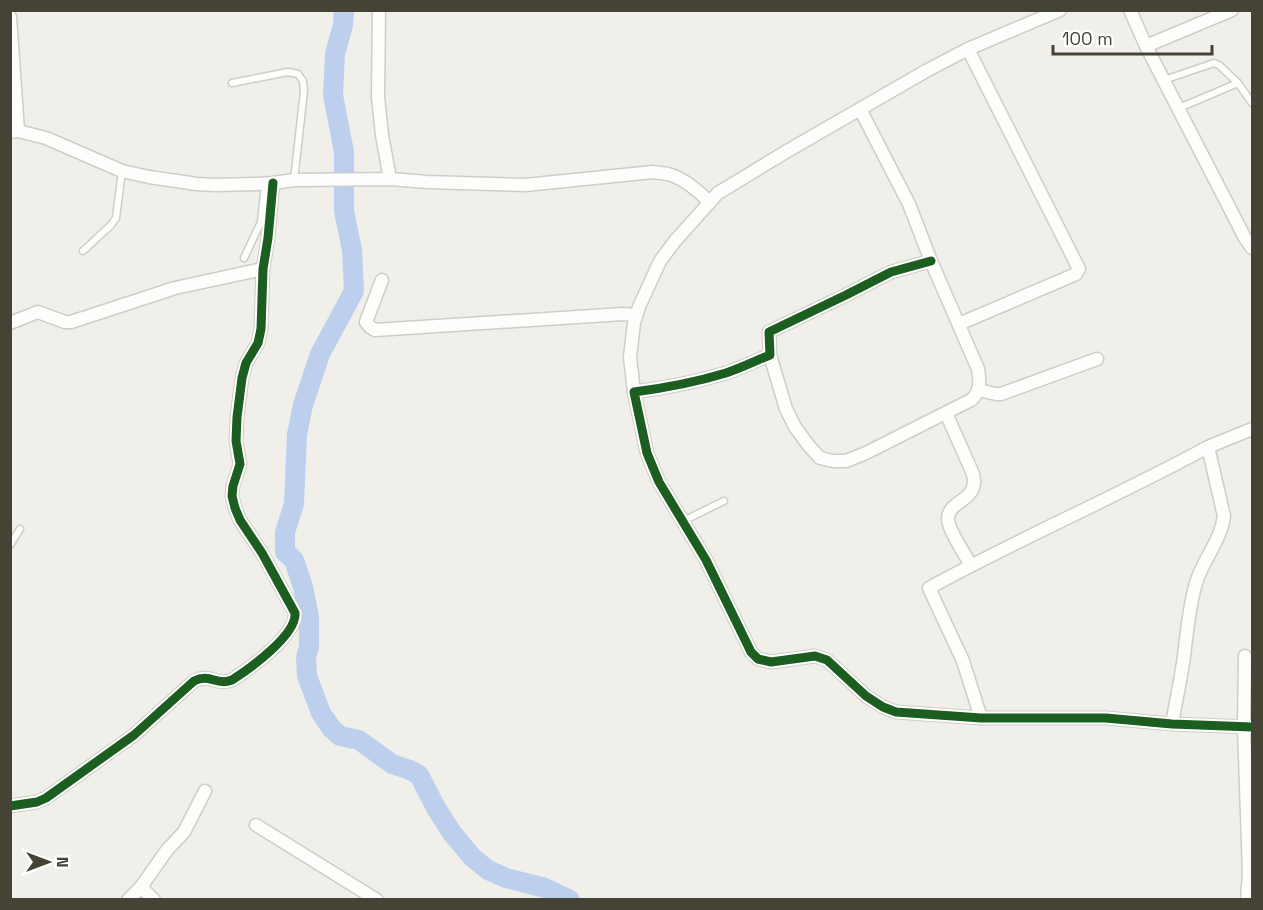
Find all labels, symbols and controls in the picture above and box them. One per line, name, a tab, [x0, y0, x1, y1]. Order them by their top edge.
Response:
scale bar	[1053, 18, 1212, 56]
text: 100 m	[1062, 27, 1113, 50]
north arrow	[18, 832, 78, 892]
text: N	[52, 857, 73, 867]

